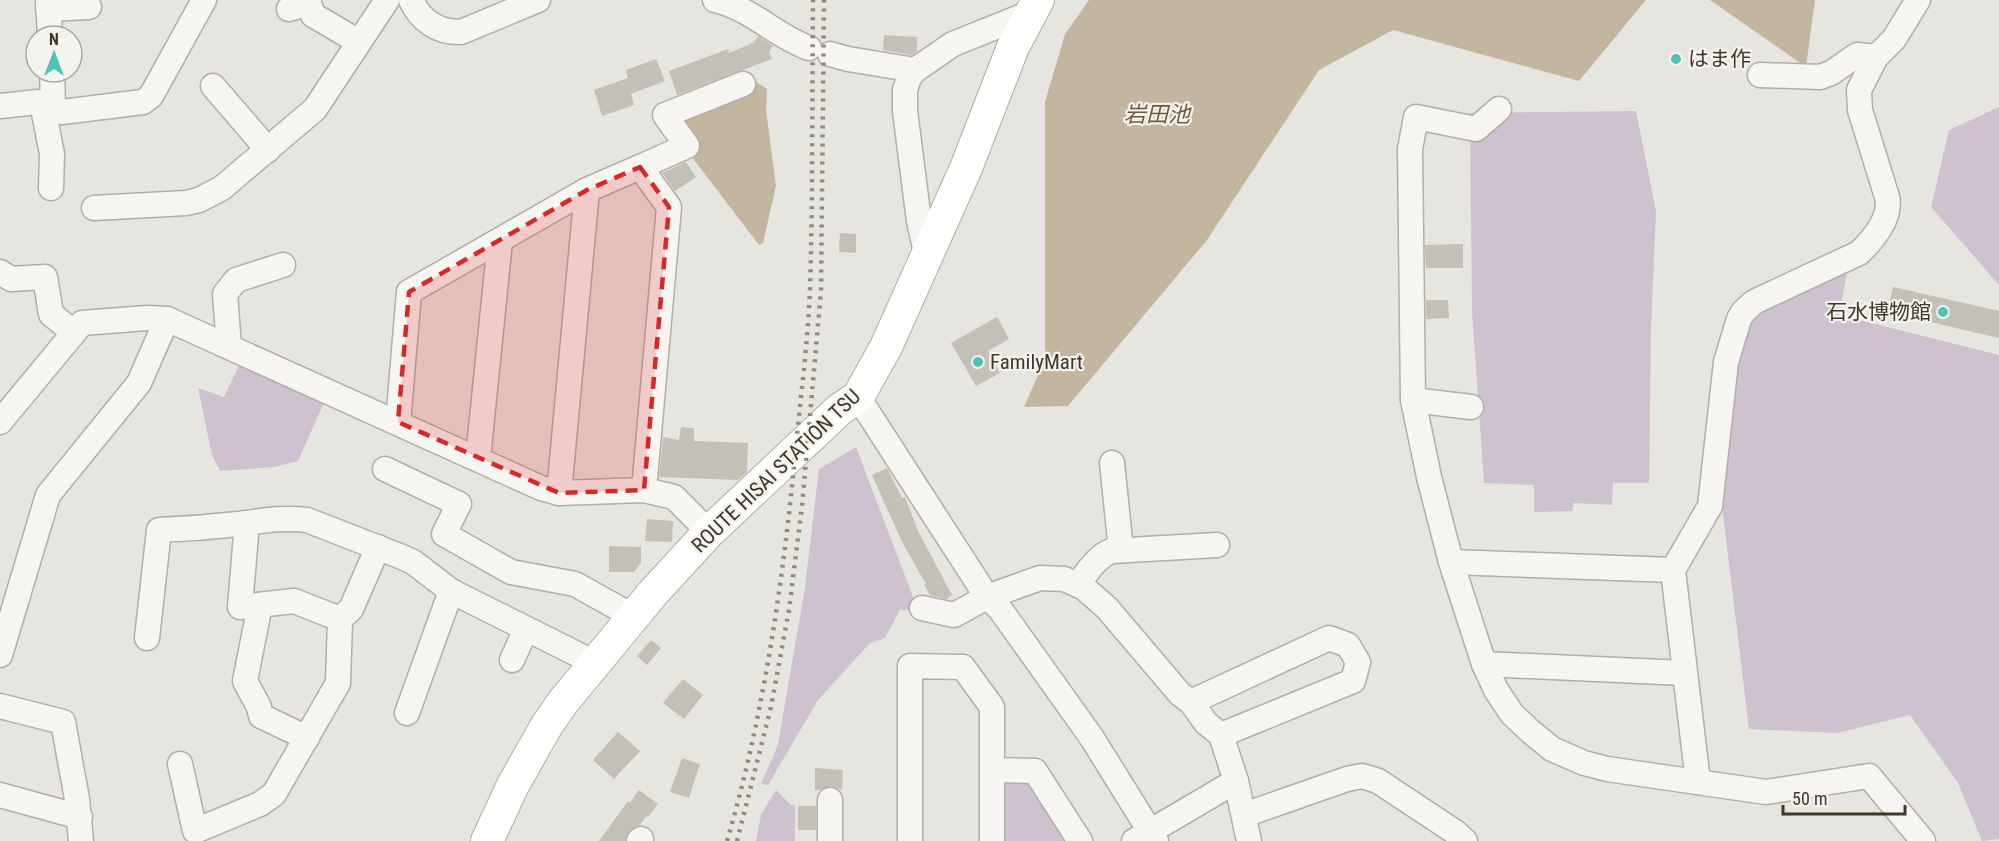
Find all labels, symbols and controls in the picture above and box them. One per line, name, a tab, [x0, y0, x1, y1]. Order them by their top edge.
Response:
north arrow	[24, 24, 84, 84]
text: N	[49, 30, 59, 49]
place label: はま作	[1688, 47, 1751, 71]
marker: はま作	[1669, 52, 1683, 66]
water label: 岩田池	[1124, 102, 1192, 127]
place label: 石水博物館	[1826, 300, 1931, 324]
marker: 石水博物館	[1936, 305, 1950, 319]
place label: FamilyMart	[990, 350, 1083, 374]
marker: FamilyMart	[971, 355, 985, 369]
street label: ROUTE HISAI STATION TSU	[687, 384, 865, 558]
scale bar	[1783, 778, 1904, 816]
text: 50 m	[1792, 788, 1827, 809]

